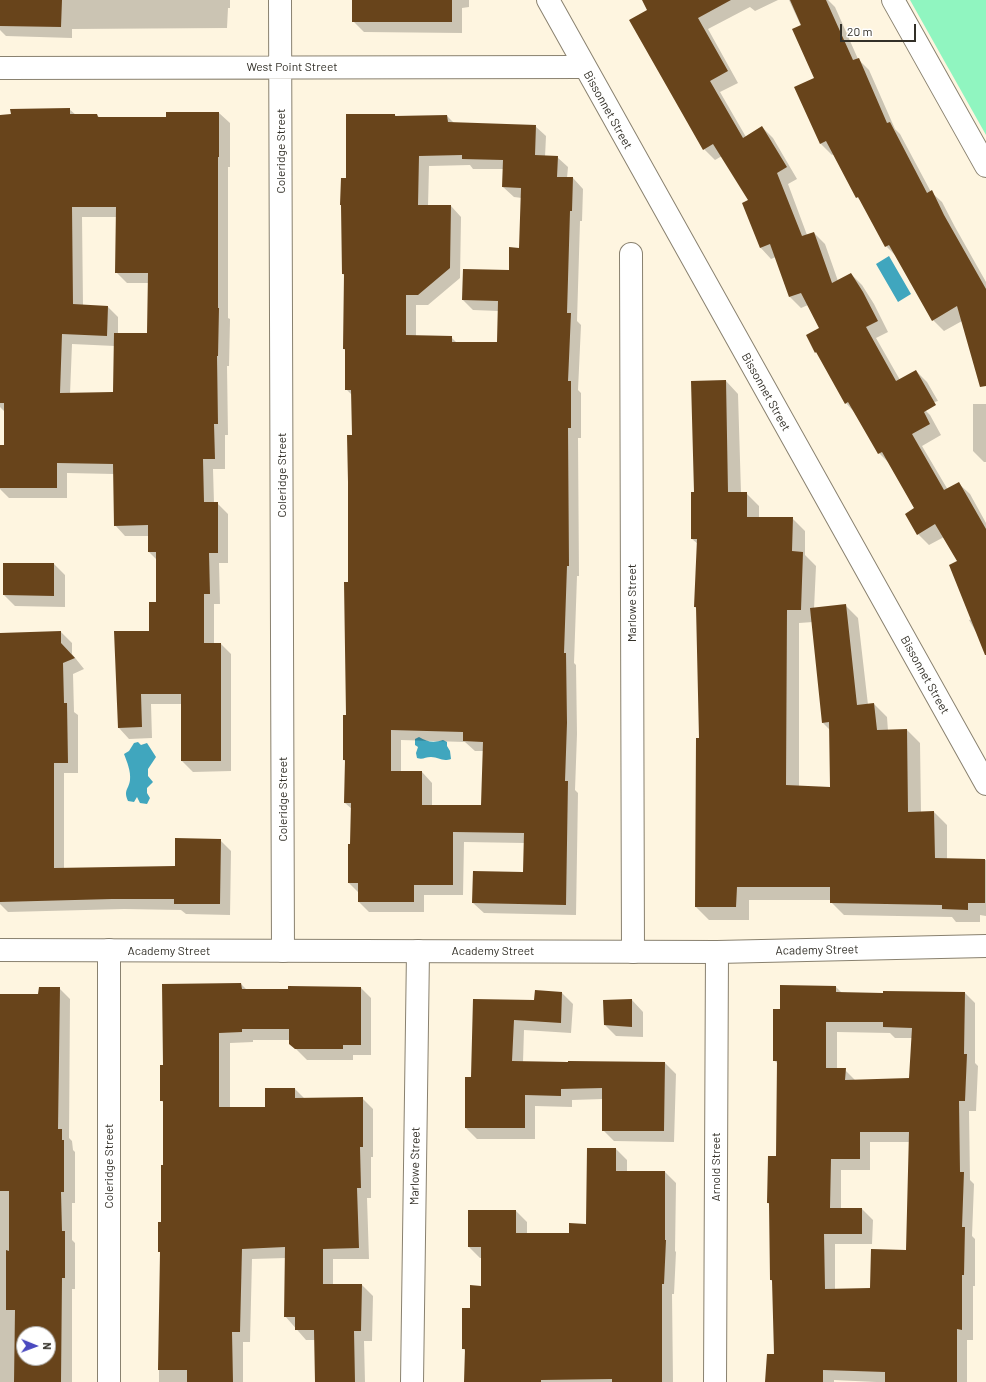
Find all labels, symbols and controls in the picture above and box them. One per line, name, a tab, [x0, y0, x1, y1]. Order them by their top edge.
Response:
scale bar	[842, 16, 918, 42]
text: 20 m	[847, 24, 873, 38]
street label: West Point Street	[246, 60, 338, 74]
street label: Bissonnet Street	[581, 68, 635, 152]
street label: Coleridge Street	[274, 109, 288, 193]
street label: Bissonnet Street	[739, 350, 793, 434]
street label: Coleridge Street	[275, 433, 289, 517]
street label: Marlowe Street	[625, 564, 639, 642]
street label: Bissonnet Street	[898, 633, 952, 717]
street label: Coleridge Street	[276, 757, 290, 841]
street label: Academy Street	[775, 942, 859, 958]
street label: Academy Street	[128, 944, 210, 958]
street label: Academy Street	[452, 944, 534, 958]
street label: Coleridge Street	[102, 1124, 116, 1208]
street label: Marlowe Street	[407, 1127, 423, 1205]
street label: Arnold Street	[709, 1132, 723, 1202]
north arrow	[16, 1326, 56, 1366]
text: N	[41, 1342, 54, 1350]

